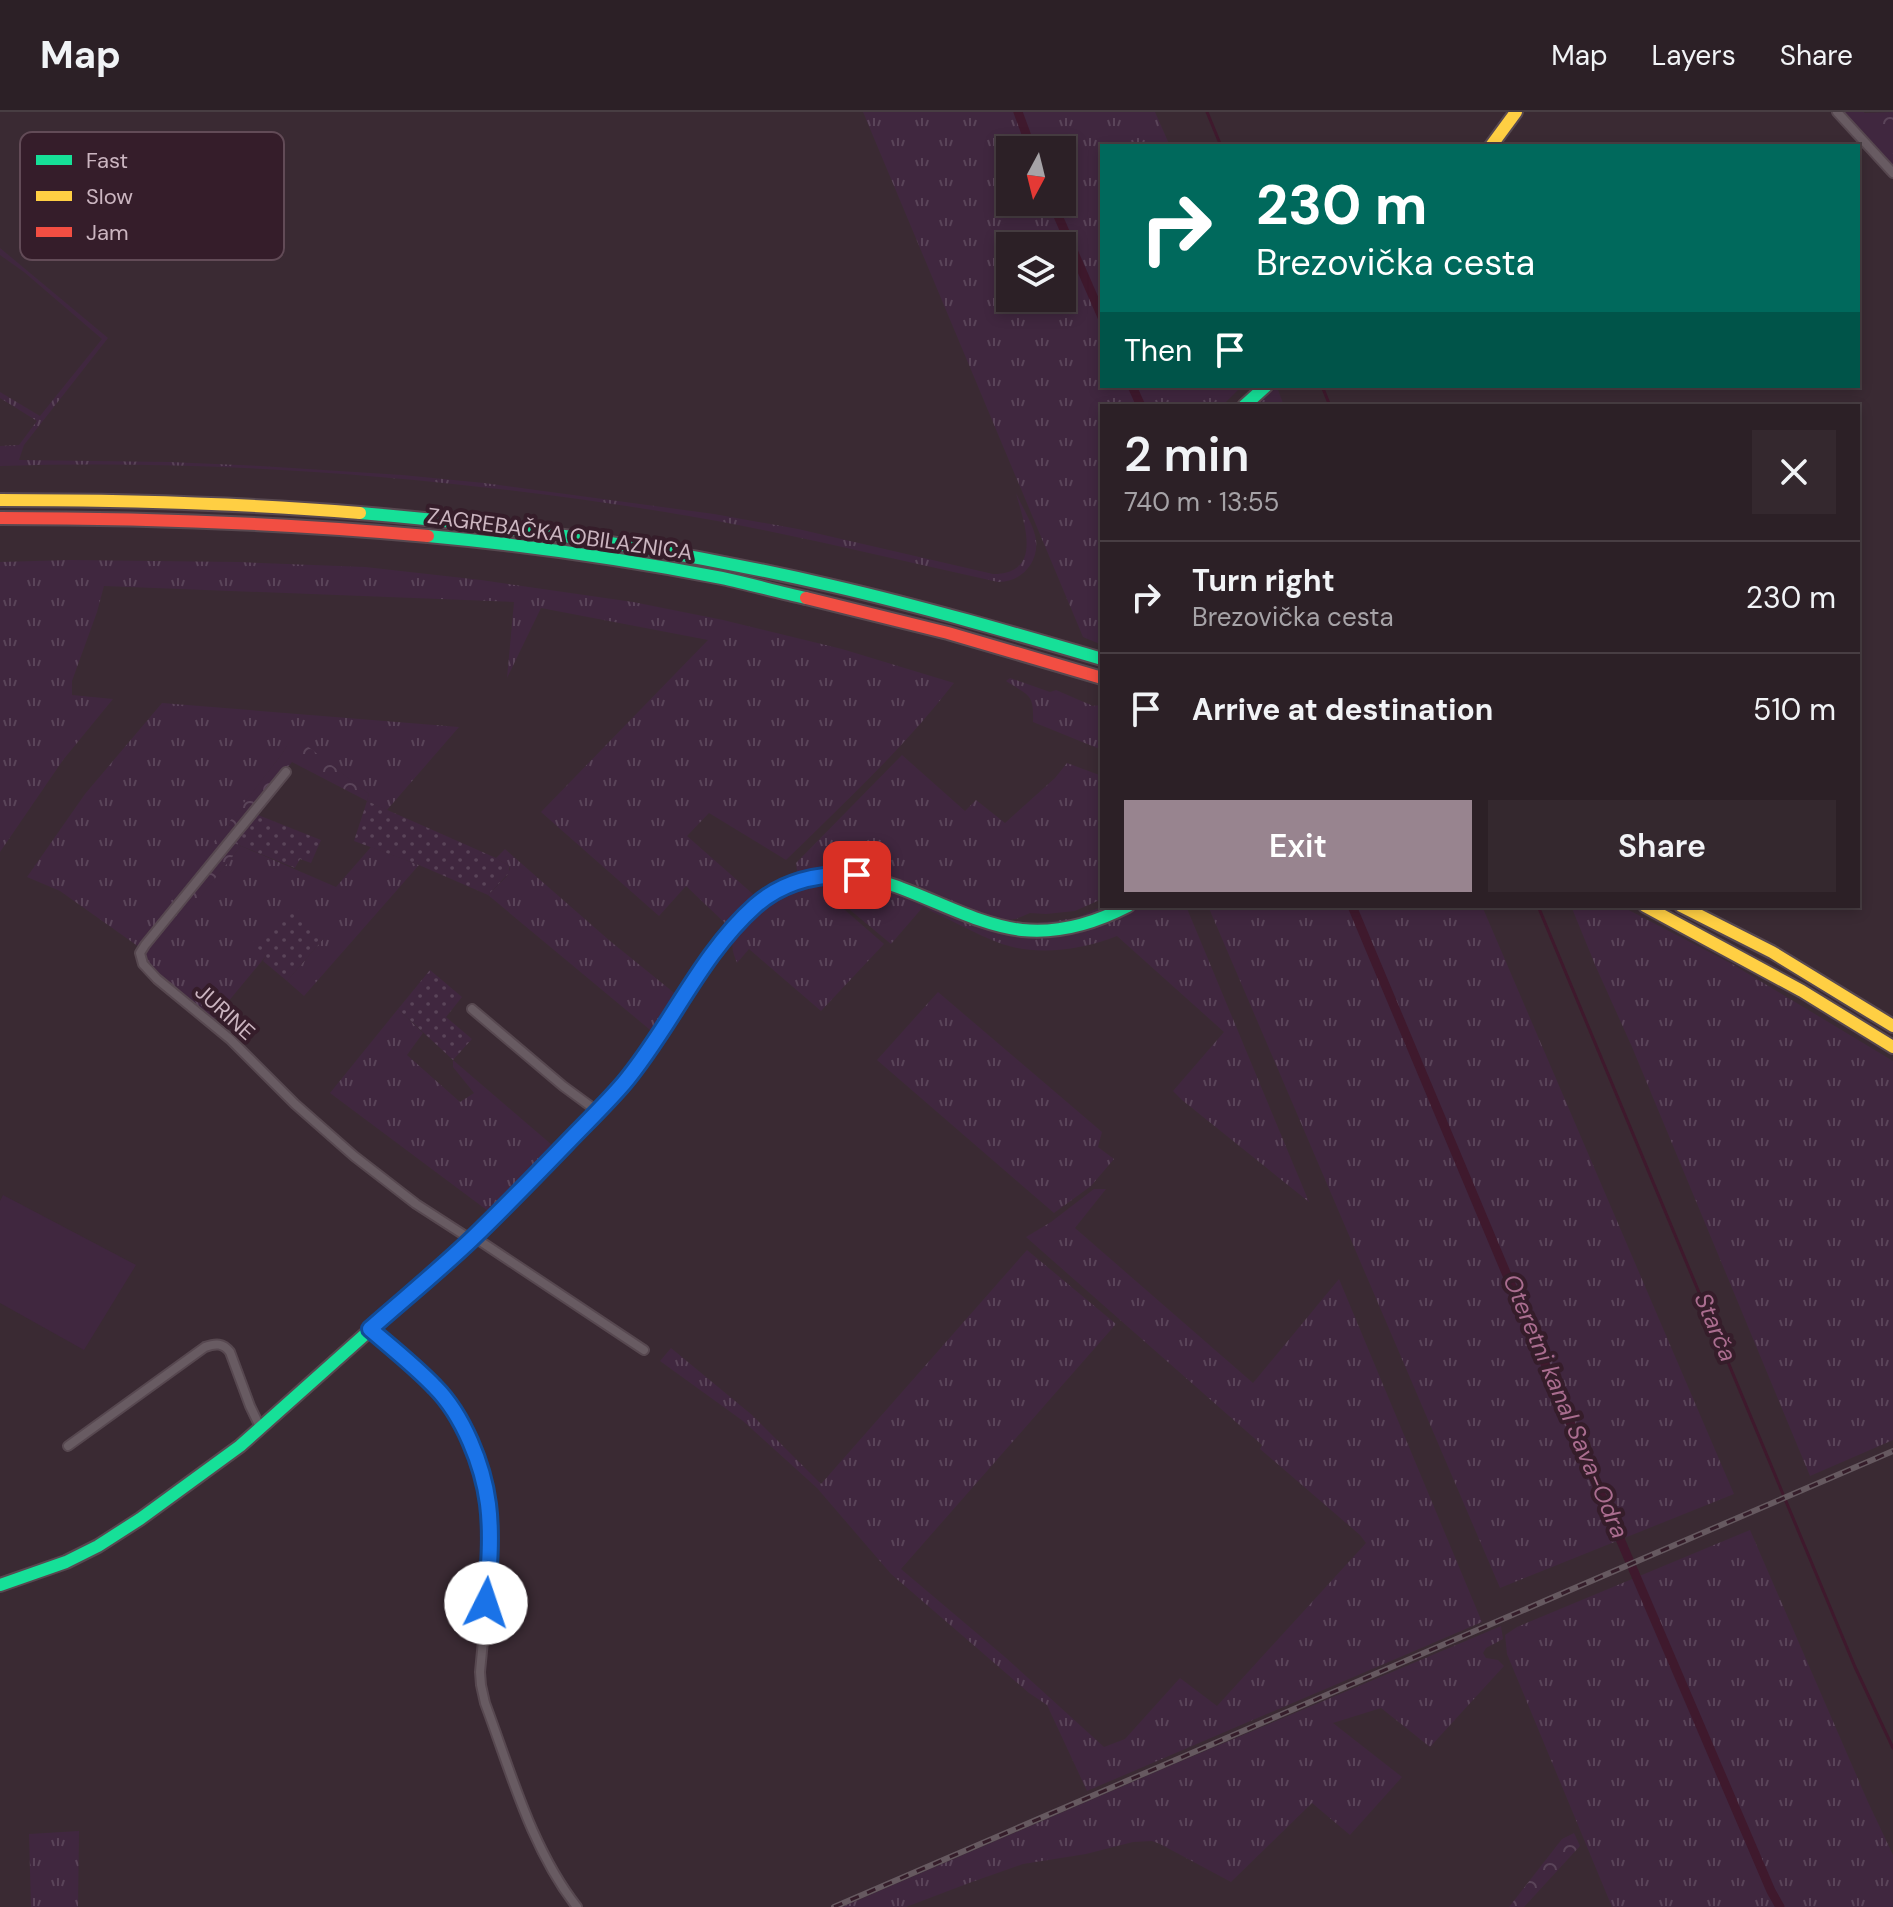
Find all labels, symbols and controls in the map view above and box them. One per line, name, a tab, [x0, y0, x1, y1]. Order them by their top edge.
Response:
text: Map	[40, 30, 121, 80]
text: Map	[1551, 37, 1608, 74]
text: Layers	[1652, 37, 1736, 74]
text: Share	[1780, 37, 1853, 74]
legend	[20, 132, 284, 260]
north arrow	[996, 136, 1076, 216]
map controls	[996, 136, 1076, 312]
text: Fast	[86, 146, 128, 175]
text: 230 m	[1256, 168, 1427, 241]
icon: right	[1124, 176, 1228, 280]
text: Slow	[86, 182, 133, 211]
text: Jam	[86, 218, 129, 247]
button: layers	[996, 232, 1076, 312]
text: Brezovička cesta	[1256, 239, 1535, 286]
icon: arrive	[1208, 328, 1252, 372]
text: Then	[1124, 331, 1192, 370]
text: 2 min	[1124, 423, 1250, 486]
button: close	[1752, 430, 1836, 514]
text: 740 m · 13:55	[1124, 485, 1279, 519]
street label: ZAGREBAČKA OBILAZNICA	[426, 501, 694, 567]
text: Turn right	[1192, 561, 1335, 600]
icon: right	[1124, 575, 1168, 619]
text: 230 m	[1746, 578, 1836, 617]
text: Brezovička cesta	[1192, 600, 1394, 634]
icon: arrive	[1124, 687, 1168, 731]
text: Arrive at destination	[1192, 690, 1493, 729]
text: 510 m	[1753, 690, 1836, 729]
button: Exit	[1124, 800, 1472, 892]
button: Share	[1488, 800, 1836, 892]
pin	[823, 841, 891, 909]
icon: arrive	[835, 853, 879, 897]
street label: JURINE	[189, 977, 261, 1047]
water label: Oteretni kanal Sava-Odra	[1496, 1269, 1636, 1543]
water label: Starča	[1688, 1288, 1744, 1366]
position arrow	[444, 1561, 528, 1645]

